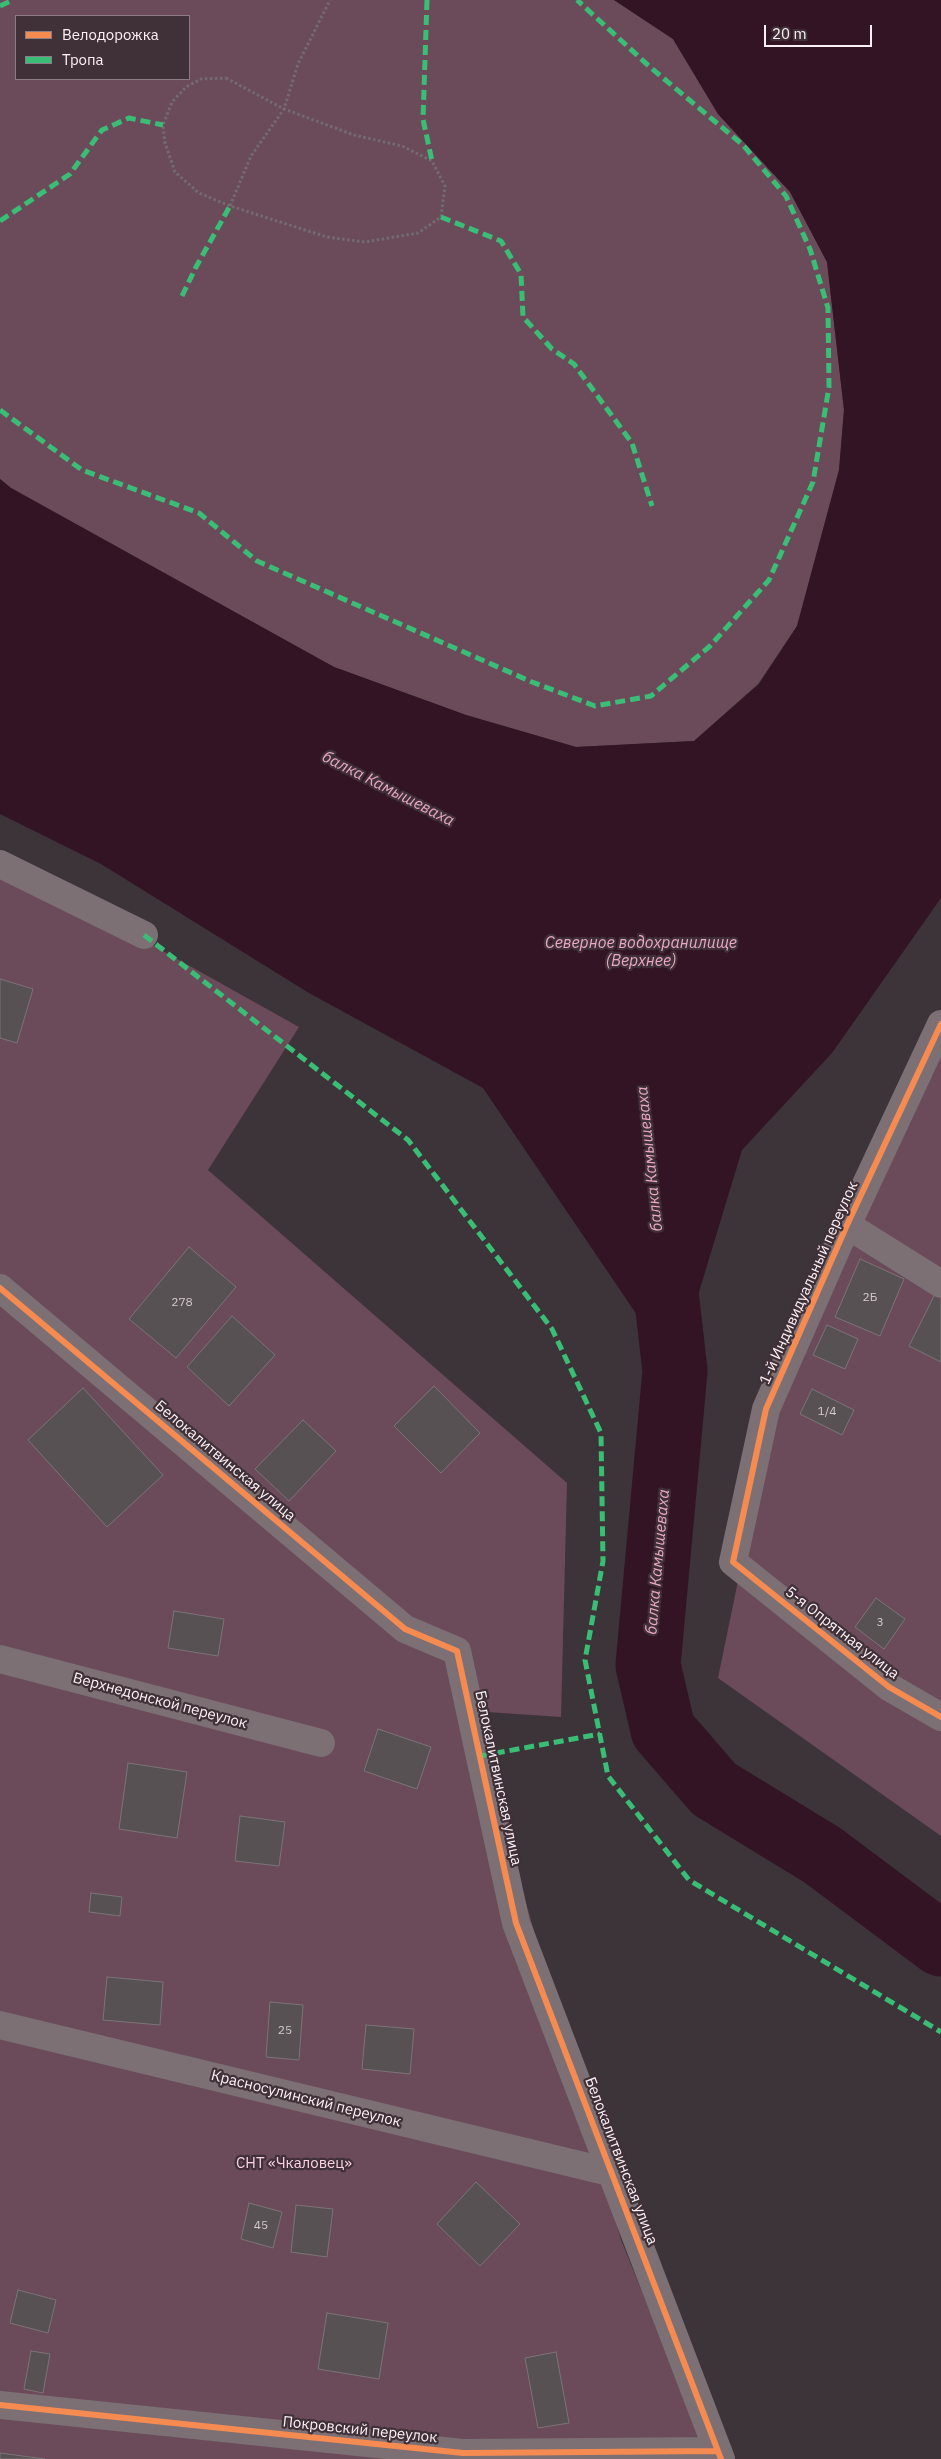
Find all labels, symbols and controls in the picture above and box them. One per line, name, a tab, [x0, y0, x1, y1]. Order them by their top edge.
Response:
legend	[15, 15, 190, 80]
scale bar	[766, 15, 874, 47]
text: 20 m	[772, 24, 807, 43]
text: Велодорожка	[62, 25, 159, 44]
text: Тропа	[62, 50, 104, 69]
water label: балка Камышеваха	[319, 747, 457, 831]
water label: Северное водохранилище (Верхнее)	[545, 933, 737, 971]
water label: балка Камышеваха	[633, 1086, 667, 1232]
street label: 1-й Индивидуальный переулок	[756, 1179, 862, 1387]
house number: 2Б	[863, 1291, 877, 1305]
house number: 278	[171, 1296, 193, 1310]
street label: Белокалитвинская улица	[151, 1397, 299, 1525]
house number: 1/4	[818, 1405, 836, 1419]
water label: балка Камышеваха	[642, 1489, 674, 1635]
street label: 5-я Опрятная улица	[781, 1583, 903, 1683]
house number: 3	[876, 1616, 884, 1630]
street label: Верхнедонской переулок	[71, 1669, 249, 1733]
street label: Белокалитвинская улица	[471, 1689, 525, 1867]
house number: 25	[278, 2024, 292, 2038]
street label: Красносулинский переулок	[209, 2067, 403, 2131]
street label: Белокалитвинская улица	[581, 2075, 661, 2247]
park label: СНТ «Чкаловец»	[236, 2155, 352, 2173]
house number: 45	[254, 2219, 268, 2233]
street label: Покровский переулок	[282, 2413, 438, 2447]

